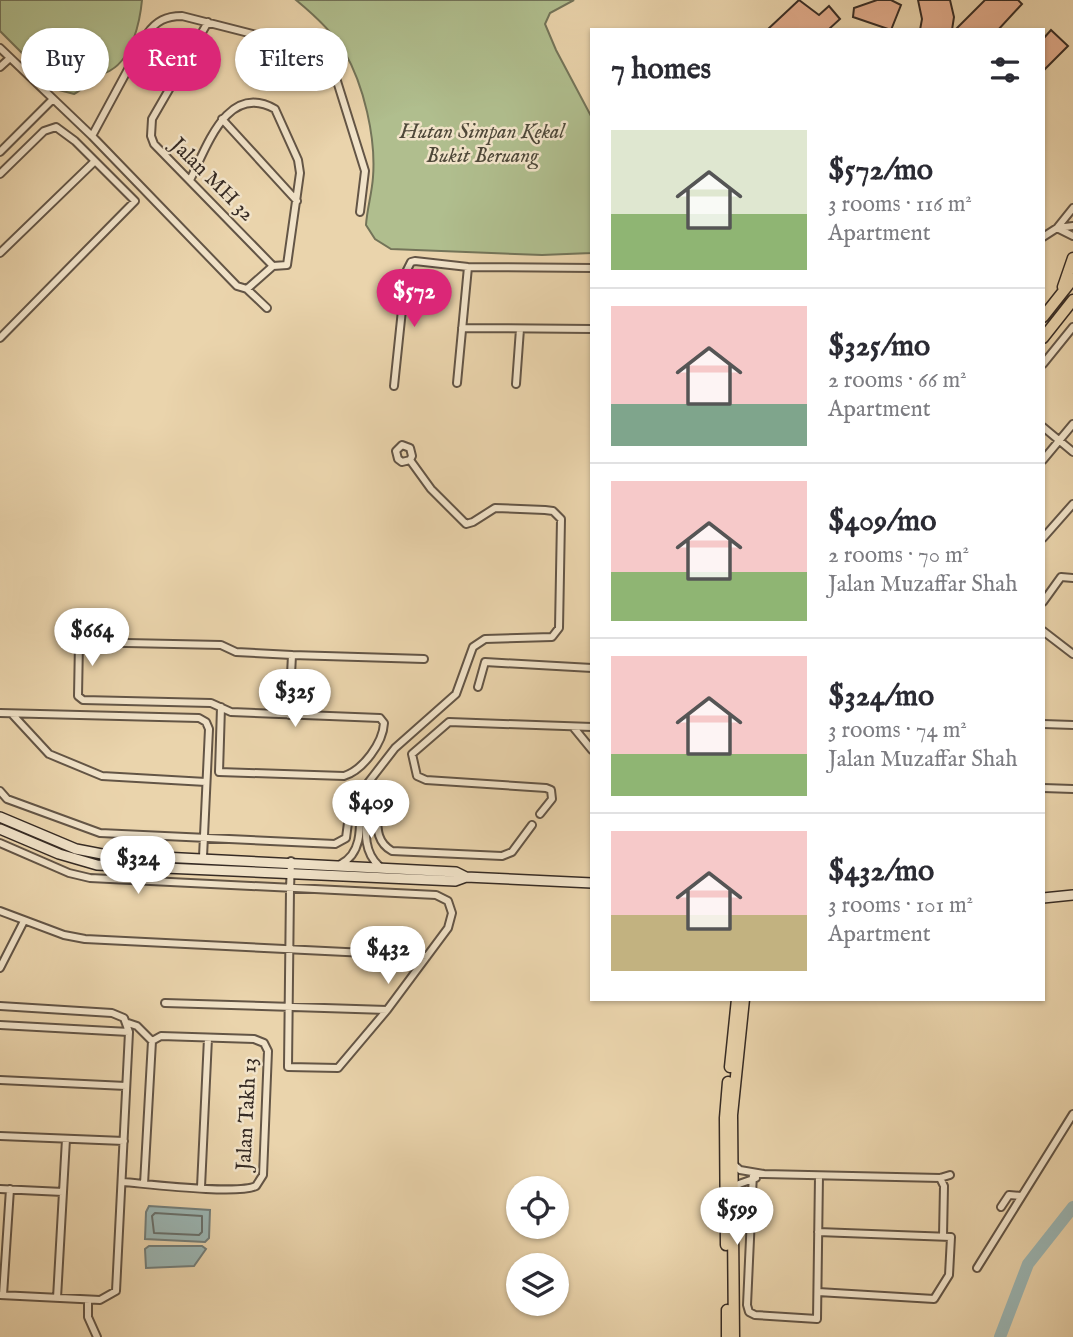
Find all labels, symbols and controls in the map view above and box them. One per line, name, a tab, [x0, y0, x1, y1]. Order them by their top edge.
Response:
chip: Buy	[21, 28, 109, 91]
chip: Rent	[123, 28, 221, 91]
chip: Filters	[235, 28, 348, 91]
text: 7 homes	[611, 51, 711, 89]
icon: filters	[986, 51, 1024, 89]
park label: Hutan Simpan Kekal Bukit Beruang	[399, 119, 566, 170]
street label: Jalan MH 32	[163, 131, 260, 228]
text: $572/mo	[828, 152, 933, 190]
icon: home	[667, 158, 751, 242]
text: 3 rooms · 116 m²	[828, 190, 972, 219]
text: Apartment	[828, 219, 931, 248]
pin: $572	[373, 270, 455, 329]
text: $572	[393, 277, 435, 306]
text: $325/mo	[828, 328, 930, 366]
icon: home	[667, 334, 751, 418]
text: 2 rooms · 66 m²	[828, 366, 967, 395]
text: Apartment	[828, 395, 931, 424]
text: $409/mo	[828, 503, 936, 541]
icon: home	[667, 509, 751, 593]
text: 2 rooms · 70 m²	[828, 541, 969, 570]
text: Jalan Muzaffar Shah	[828, 570, 1017, 599]
pin: $664	[51, 608, 133, 668]
text: $664	[70, 616, 114, 645]
pin: $325	[254, 670, 336, 729]
text: $325	[275, 677, 315, 706]
text: $324/mo	[828, 678, 934, 716]
icon: home	[667, 684, 751, 768]
text: 3 rooms · 74 m²	[828, 716, 967, 745]
text: Jalan Muzaffar Shah	[828, 745, 1017, 774]
pin: $409	[330, 780, 412, 840]
text: $409	[348, 788, 394, 817]
pin: $324	[97, 836, 179, 896]
text: $324	[116, 844, 160, 873]
text: $432/mo	[828, 853, 934, 891]
icon: home	[667, 859, 751, 943]
text: 3 rooms · 101 m²	[828, 891, 973, 920]
text: Apartment	[828, 920, 931, 949]
pin: $432	[347, 926, 429, 986]
text: $432	[366, 934, 410, 963]
street label: Jalan Takh 13	[231, 1057, 264, 1173]
map controls	[506, 1176, 569, 1316]
button: locate	[506, 1176, 569, 1239]
pin: $599	[696, 1188, 778, 1247]
text: $599	[716, 1195, 758, 1224]
button: layers	[506, 1253, 569, 1316]

